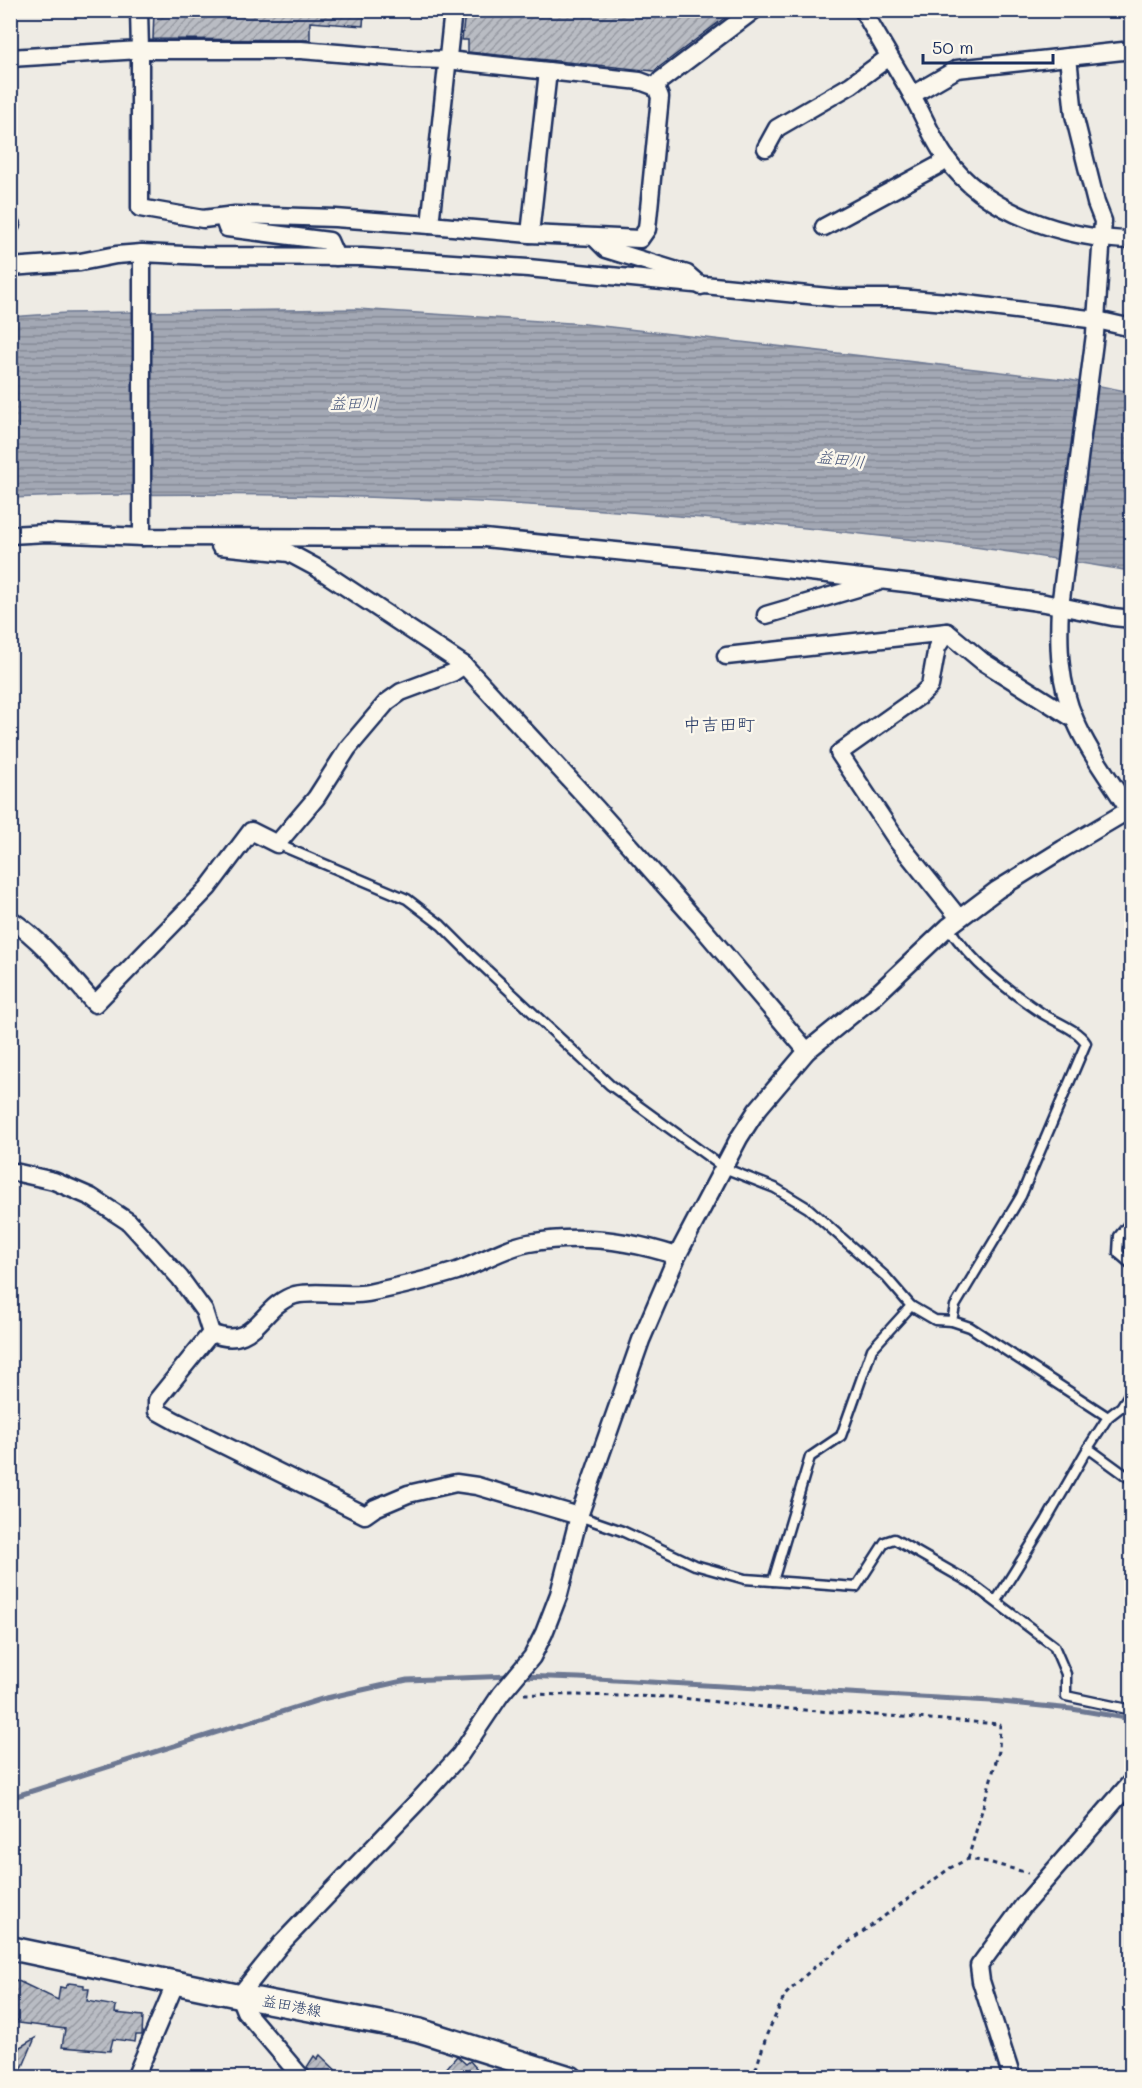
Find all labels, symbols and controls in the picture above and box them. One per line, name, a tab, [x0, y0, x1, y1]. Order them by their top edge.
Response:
scale bar	[923, 27, 1054, 65]
text: 50 m	[932, 35, 974, 59]
water label: 益田川	[330, 392, 378, 413]
water label: 益田川	[816, 445, 866, 472]
district label: 中吉田町	[683, 712, 755, 736]
street label: 益田港線	[261, 1989, 324, 2021]

